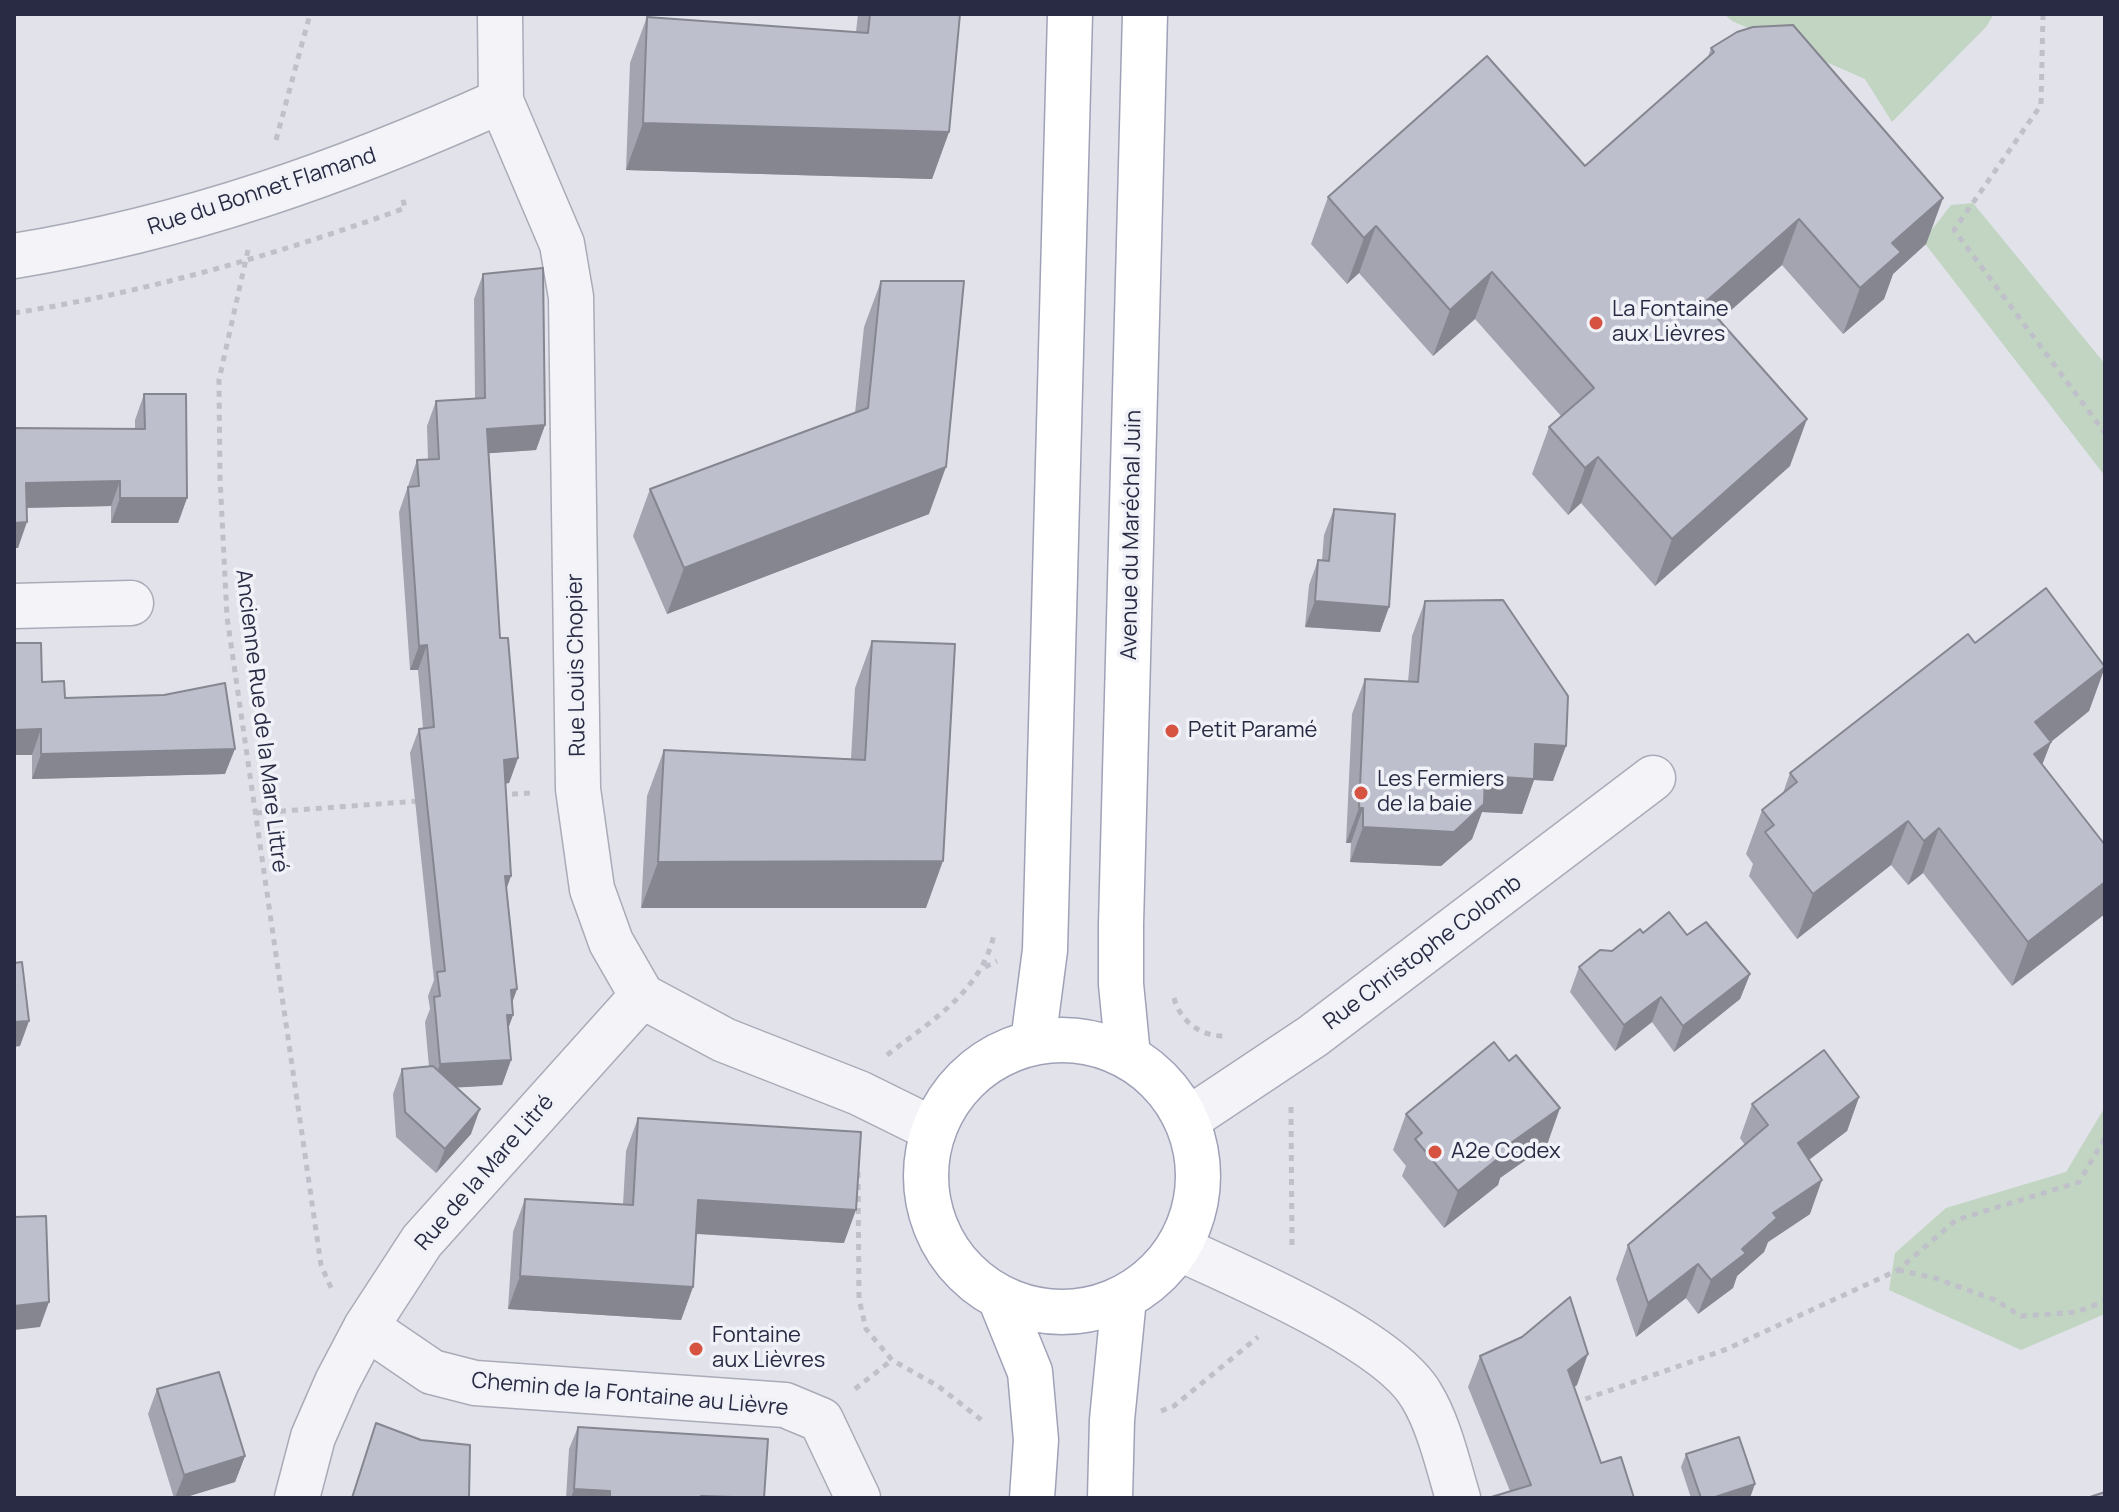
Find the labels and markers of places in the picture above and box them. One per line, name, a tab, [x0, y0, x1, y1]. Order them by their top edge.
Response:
place label: La Fontaine aux Lièvres	[1612, 297, 1729, 348]
marker: La Fontaine aux Lièvres	[1587, 314, 1605, 332]
place label: Petit Paramé	[1188, 718, 1317, 744]
marker: Petit Paramé	[1163, 722, 1181, 740]
place label: Les Fermiers de la baie	[1377, 767, 1504, 818]
marker: Les Fermiers de la baie	[1352, 784, 1370, 802]
place label: A2e Codex	[1451, 1139, 1561, 1165]
marker: A2e Codex	[1426, 1143, 1444, 1161]
place label: Fontaine aux Lièvres	[712, 1323, 825, 1374]
marker: Fontaine aux Lièvres	[687, 1340, 705, 1358]

